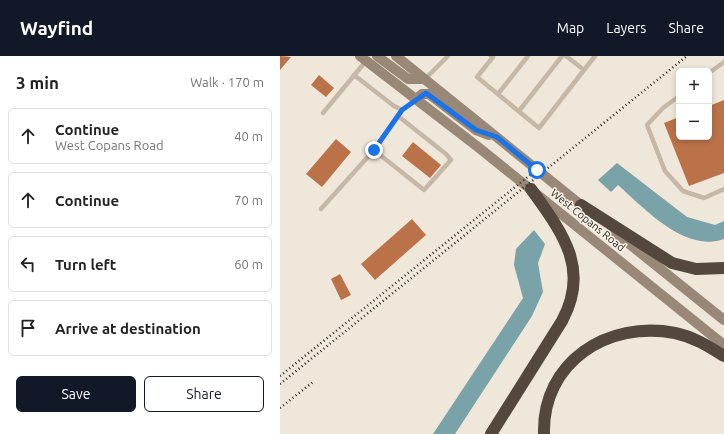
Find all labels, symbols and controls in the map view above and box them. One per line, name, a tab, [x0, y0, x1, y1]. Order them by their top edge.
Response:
text: Wayfind	[20, 17, 93, 39]
text: Map	[557, 20, 584, 36]
text: Layers	[606, 20, 646, 36]
text: Share	[668, 20, 704, 36]
map controls	[676, 68, 712, 140]
button: +	[676, 68, 712, 104]
text: 3 min	[16, 73, 59, 92]
text: Walk · 170 m	[190, 75, 264, 89]
button: −	[676, 104, 712, 140]
text: Continue	[55, 121, 119, 138]
icon: ahead	[17, 125, 39, 147]
text: 40 m	[234, 129, 263, 143]
text: West Copans Road	[55, 138, 164, 152]
route end	[365, 141, 383, 159]
route start	[528, 161, 546, 179]
street label: West Copans Road	[549, 186, 627, 254]
icon: ahead	[17, 189, 39, 211]
text: Continue	[55, 192, 119, 209]
text: 70 m	[234, 193, 263, 207]
icon: left	[17, 253, 39, 275]
text: Turn left	[55, 256, 116, 273]
text: 60 m	[234, 257, 263, 271]
icon: arrive	[17, 317, 39, 339]
text: Arrive at destination	[55, 320, 201, 337]
button: Save	[16, 376, 136, 412]
button: Share	[144, 376, 264, 412]

